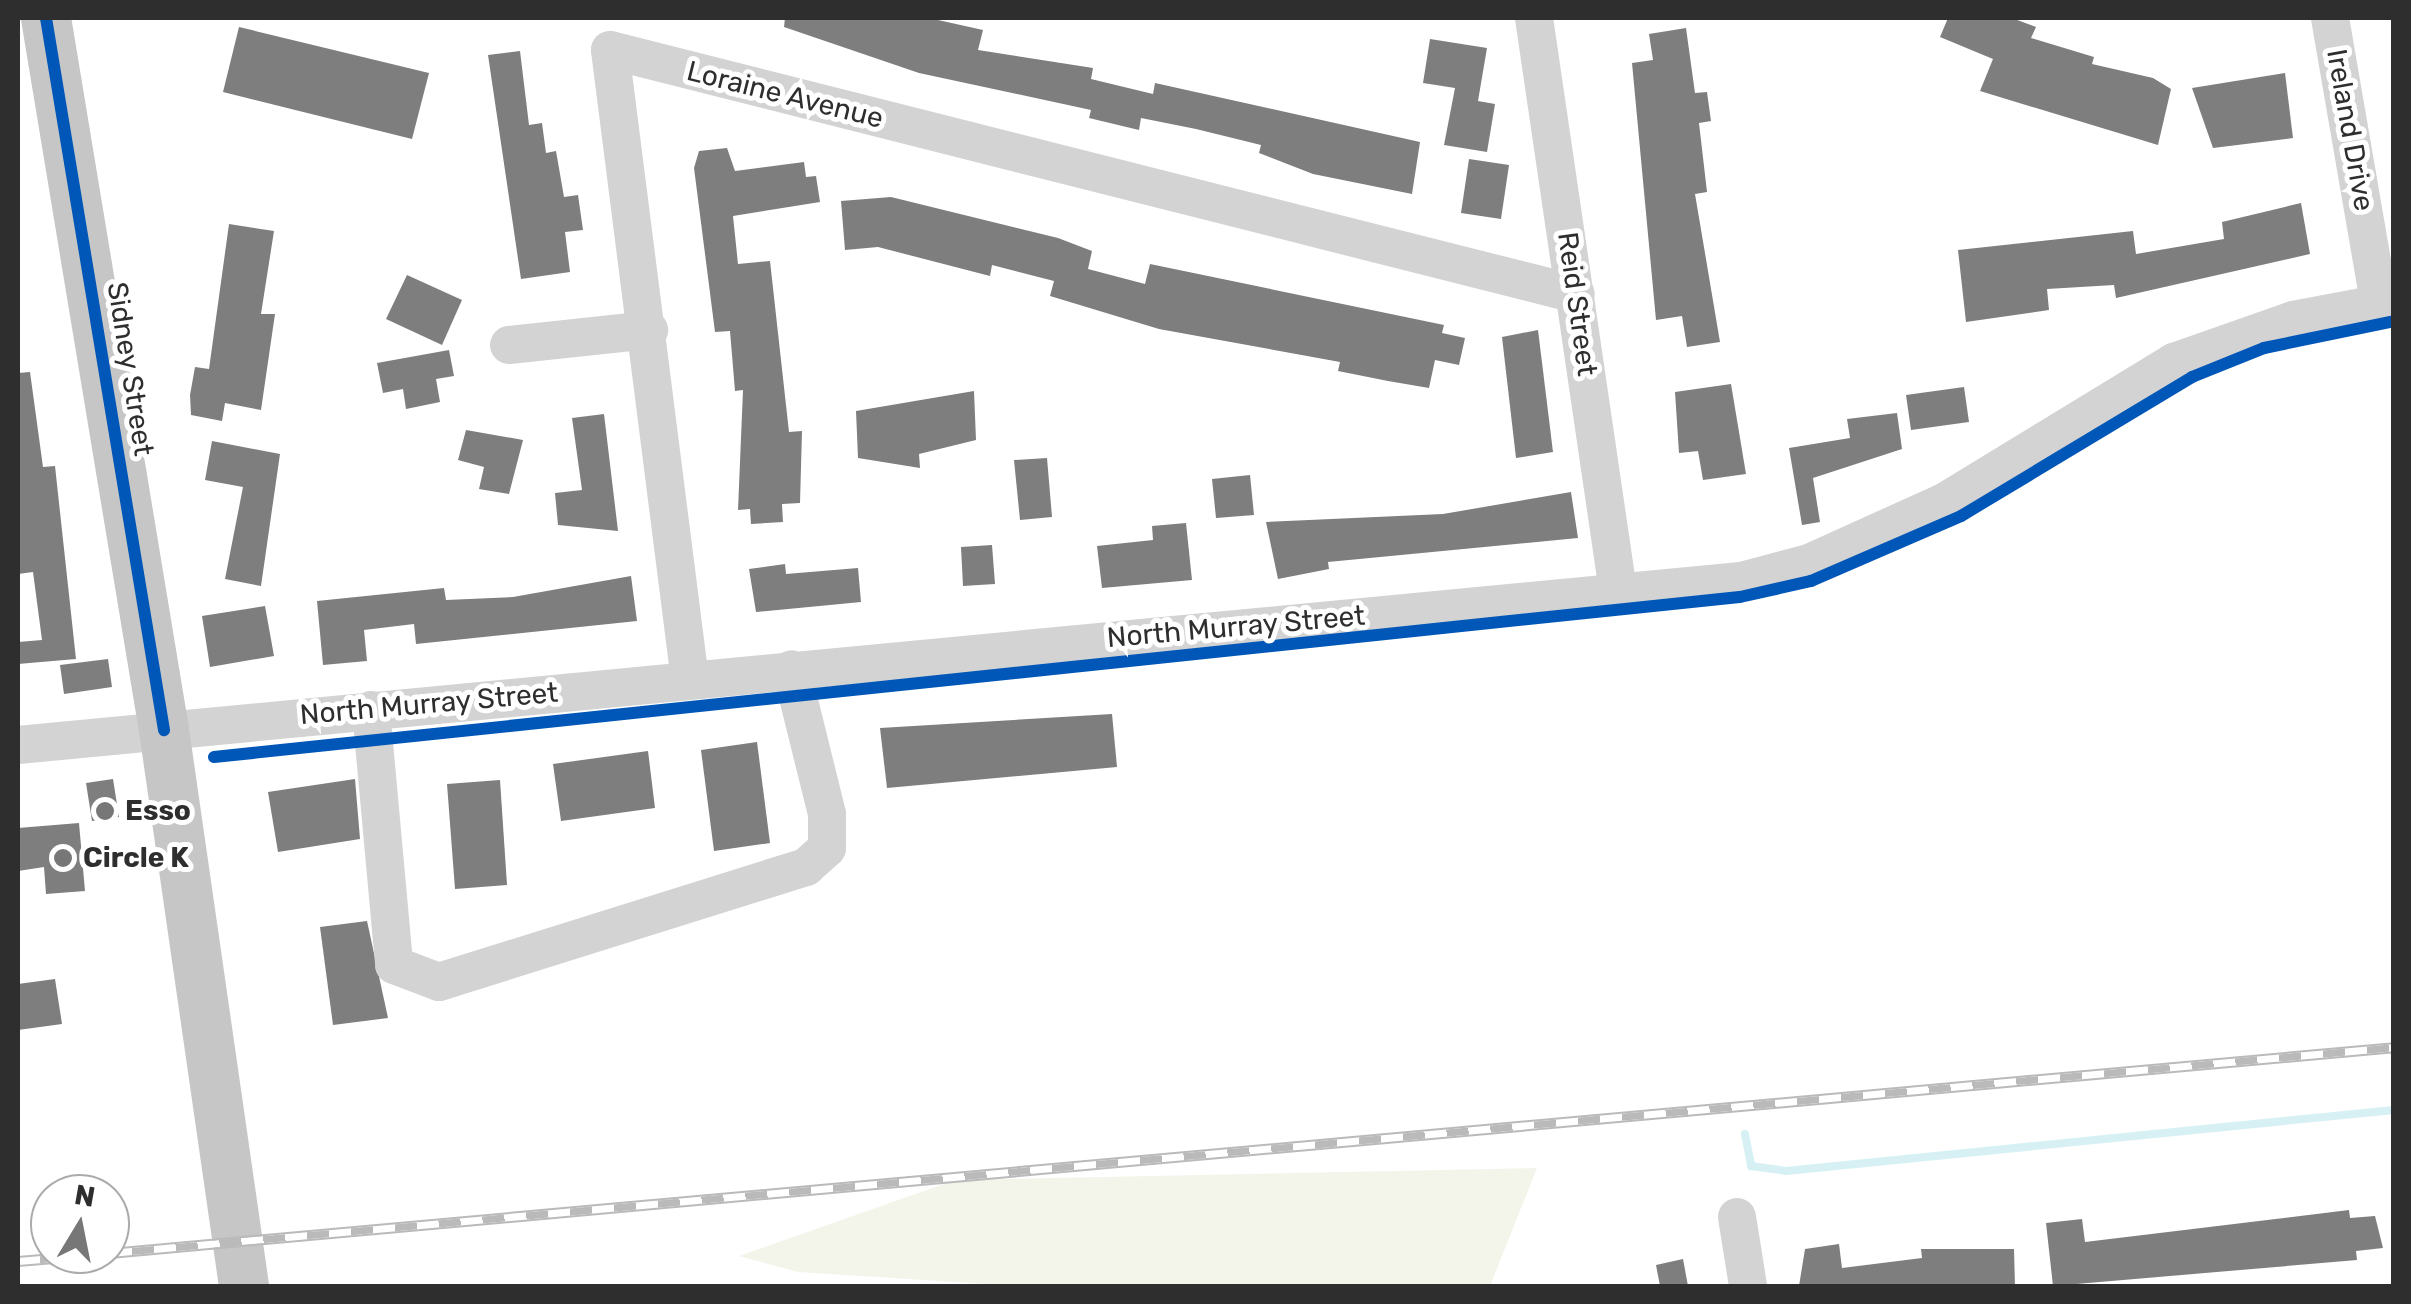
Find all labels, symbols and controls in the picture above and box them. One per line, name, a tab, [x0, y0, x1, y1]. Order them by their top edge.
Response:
street label: Ireland Drive	[2319, 46, 2381, 214]
street label: Loraine Avenue	[683, 54, 887, 136]
street label: Reid Street	[1550, 230, 1604, 378]
street label: Sidney Street	[100, 279, 160, 459]
street label: North Murray Street	[1105, 599, 1367, 655]
street label: North Murray Street	[298, 676, 560, 732]
place label: Esso	[125, 794, 191, 828]
marker: Esso	[94, 800, 116, 822]
place label: Circle K	[83, 841, 189, 875]
marker: Circle K	[52, 847, 74, 869]
north arrow	[30, 1174, 130, 1274]
text: N	[72, 1178, 98, 1214]

